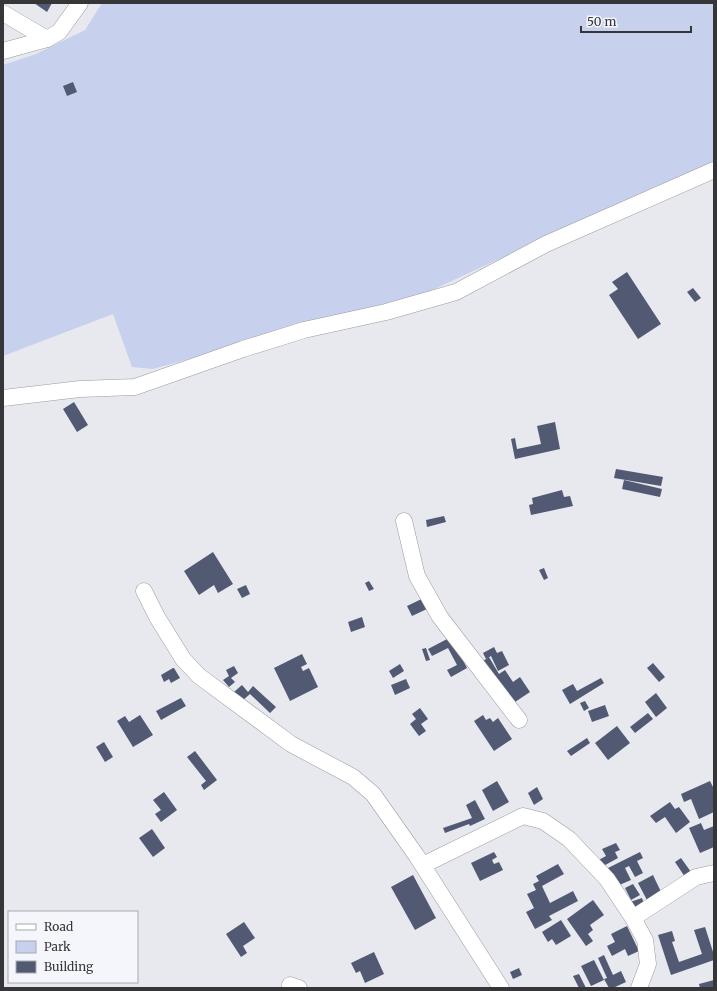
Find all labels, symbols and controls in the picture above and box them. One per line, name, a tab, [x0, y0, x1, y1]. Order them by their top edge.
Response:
scale bar	[581, 8, 691, 34]
text: 50 m	[587, 14, 616, 29]
legend	[8, 911, 138, 983]
text: Road	[44, 919, 73, 934]
text: Park	[44, 939, 71, 954]
text: Building	[44, 959, 94, 974]

